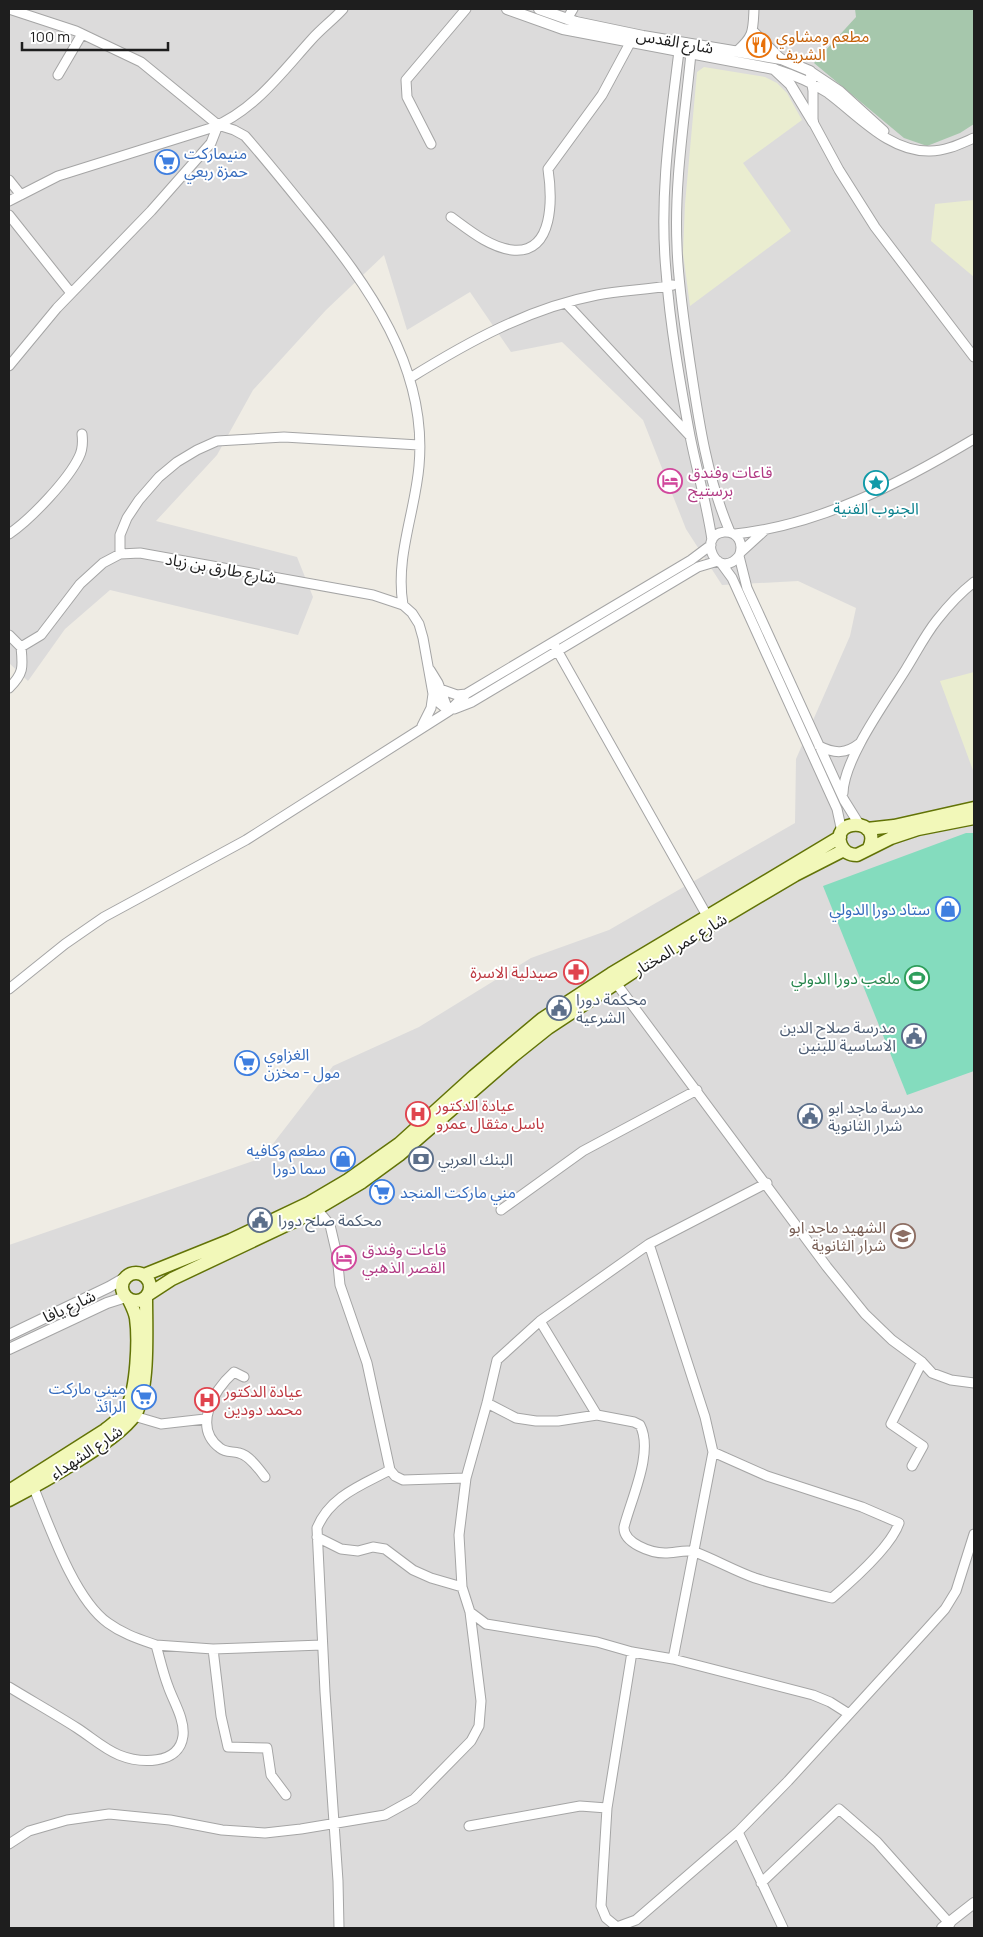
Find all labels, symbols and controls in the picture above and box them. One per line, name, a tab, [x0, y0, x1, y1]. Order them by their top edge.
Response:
scale bar	[22, 20, 169, 52]
street label: شارع القدس	[634, 23, 715, 61]
place label: مطعم ومشاوي الشريف	[776, 25, 869, 65]
text: 100 m	[30, 26, 70, 47]
restaurant icon: مطعم ومشاوي الشريف	[746, 32, 772, 58]
place label: منيماركت حمزة ربعي	[184, 142, 248, 184]
supermarket icon: منيماركت حمزة ربعي	[154, 149, 180, 175]
place label: قاعات وفندق برستيج	[688, 461, 772, 503]
hotel icon: قاعات وفندق برستيج	[657, 468, 683, 494]
place icon: الجنوب الفنية	[863, 470, 889, 496]
place label: الجنوب الفنية	[833, 497, 919, 519]
street label: شارع طارق بن زياد	[163, 547, 278, 591]
shop icon: ستاد دورا الدولي	[935, 896, 961, 922]
place label: ستاد دورا الدولي	[829, 898, 930, 922]
street label: شارع عمر المختار	[628, 907, 732, 983]
pharmacy icon: صيدلية الاسرة	[563, 959, 589, 985]
place label: صيدلية الاسرة	[470, 961, 558, 983]
sports icon: ملعب دورا الدولي	[904, 965, 930, 991]
place label: ملعب دورا الدولي	[791, 967, 900, 991]
place label: محكمة دورا الشرعية	[576, 988, 647, 1028]
public building icon: محكمة دورا الشرعية	[546, 995, 572, 1021]
place label: مدرسة صلاح الدين الاساسية للبنين	[780, 1016, 896, 1056]
public building icon: مدرسة صلاح الدين الاساسية للبنين	[901, 1023, 927, 1049]
place label: الغزاوي مول - مخزن	[264, 1043, 340, 1083]
supermarket icon: الغزاوي مول - مخزن	[234, 1050, 260, 1076]
place label: عيادة الدكتور باسل مثقال عمرو	[435, 1094, 544, 1134]
place label: مدرسة ماجد ابو شرار الثانوية	[828, 1096, 924, 1136]
hospital icon: عيادة الدكتور باسل مثقال عمرو	[405, 1101, 431, 1127]
public building icon: مدرسة ماجد ابو شرار الثانوية	[797, 1103, 823, 1129]
place label: مطعم وكافيه سما دورا	[246, 1139, 326, 1179]
shop icon: مطعم وكافيه سما دورا	[330, 1146, 356, 1172]
bank icon: البنك العربي	[408, 1146, 434, 1172]
place label: البنك العربي	[438, 1148, 513, 1172]
supermarket icon: مني ماركت المنجد	[369, 1179, 395, 1205]
place label: مني ماركت المنجد	[400, 1181, 516, 1205]
public building icon: محكمة صلح دورا	[247, 1207, 273, 1233]
place label: محكمة صلح دورا	[278, 1209, 382, 1233]
place label: الشهيد ماجد ابو شرار الثانوية	[789, 1216, 886, 1256]
school or university icon: الشهيد ماجد ابو شرار الثانوية	[890, 1223, 916, 1249]
place label: قاعات وفندق القصر الذهبي	[362, 1238, 446, 1280]
hotel icon: قاعات وفندق القصر الذهبي	[331, 1245, 357, 1271]
street label: شارع يافا	[39, 1284, 100, 1330]
place label: ميني ماركت الرائد	[49, 1377, 126, 1417]
place label: عيادة الدكتور محمد دودين	[223, 1380, 302, 1420]
supermarket icon: ميني ماركت الرائد	[131, 1384, 157, 1410]
hospital icon: عيادة الدكتور محمد دودين	[194, 1387, 220, 1413]
street label: شارع الشهداء	[45, 1420, 128, 1486]

